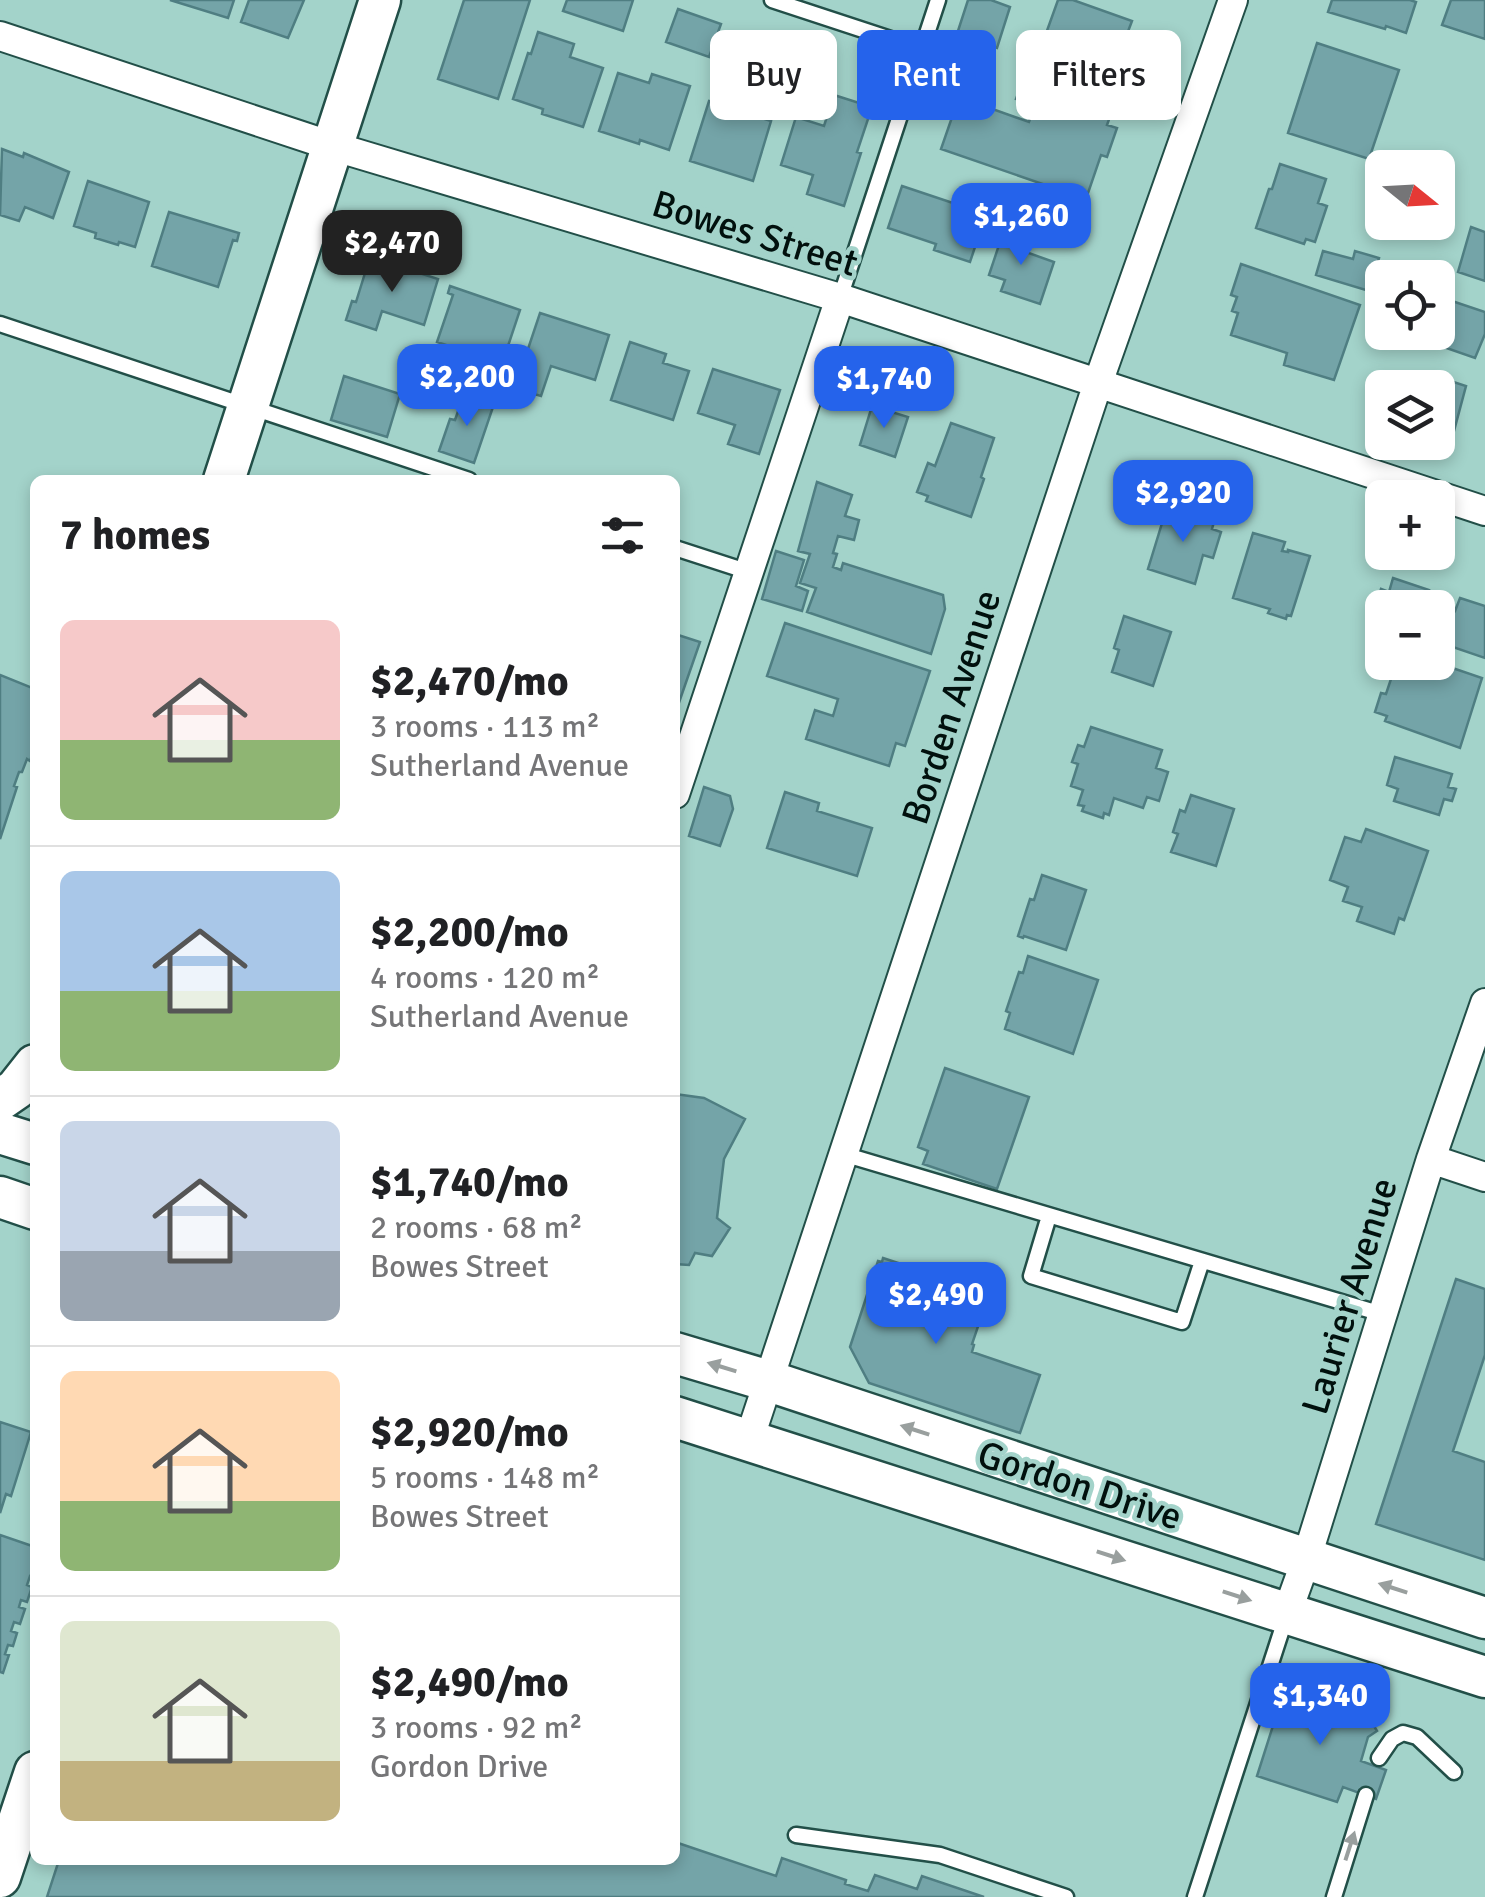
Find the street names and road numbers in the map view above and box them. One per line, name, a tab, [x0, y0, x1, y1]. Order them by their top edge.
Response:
street label: Bowes Street	[646, 180, 863, 287]
street label: Borden Avenue	[892, 584, 1011, 830]
street label: Laurier Avenue	[1291, 1172, 1408, 1420]
street label: Gordon Drive	[972, 1430, 1188, 1541]

